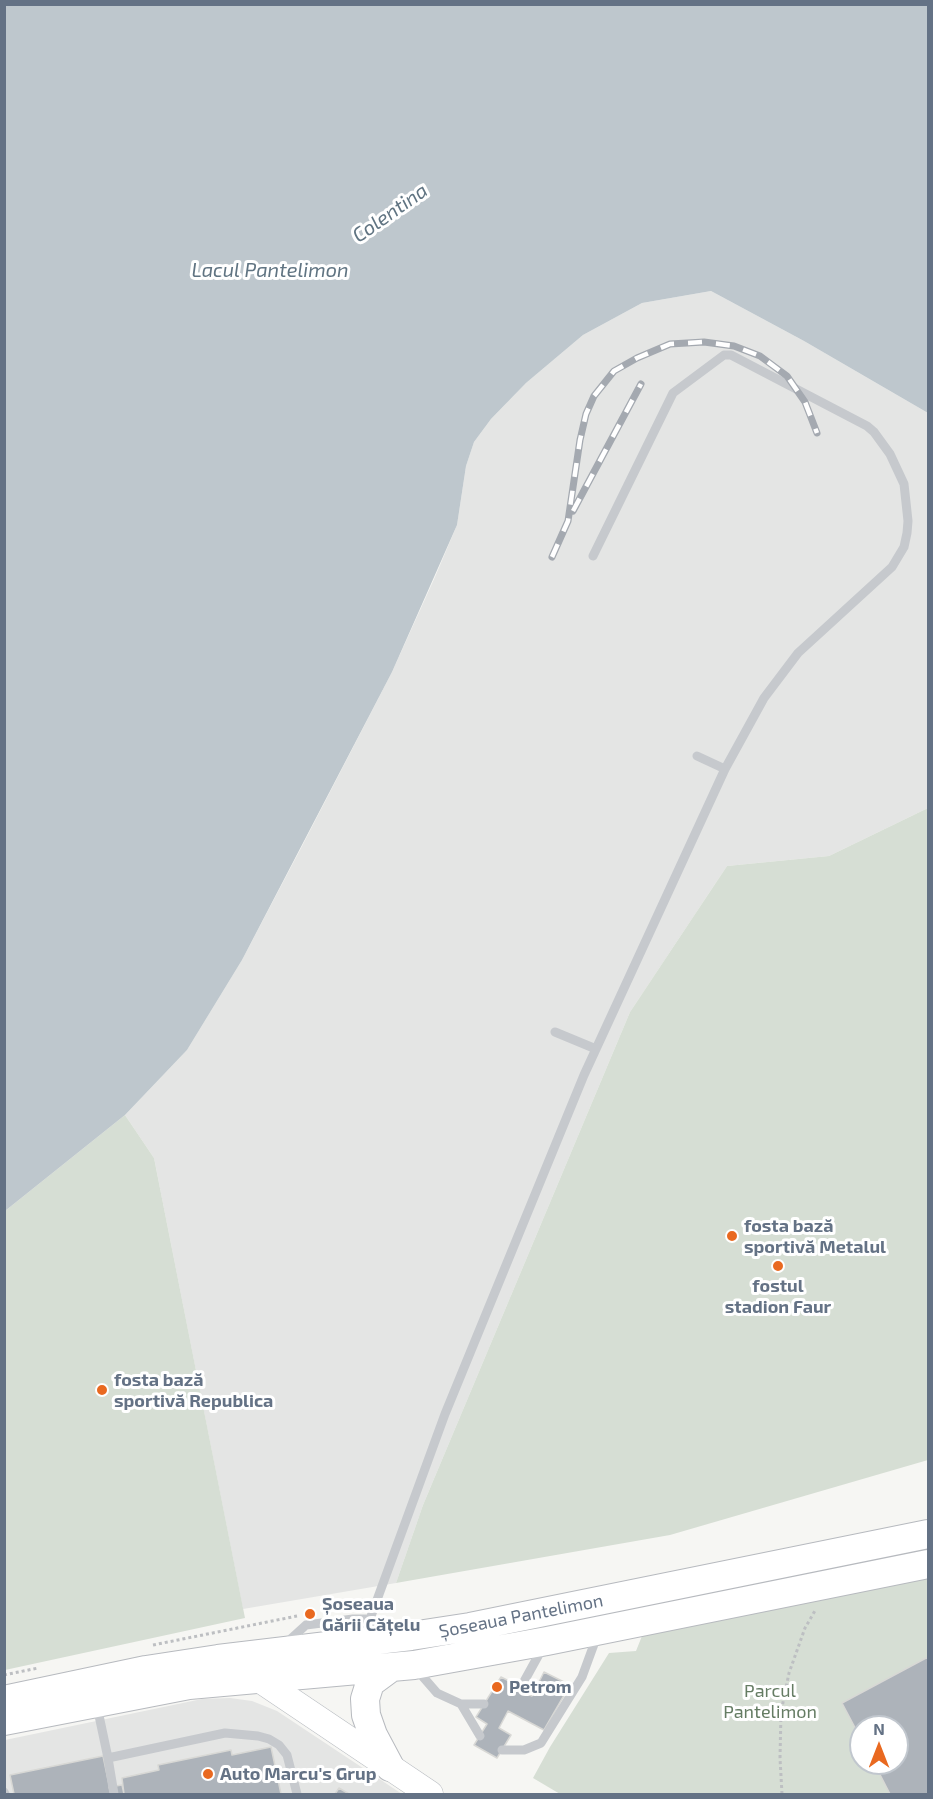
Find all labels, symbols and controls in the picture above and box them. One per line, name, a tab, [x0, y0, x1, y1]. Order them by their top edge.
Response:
water label: Colentina	[348, 178, 432, 248]
water label: Lacul Pantelimon	[191, 258, 349, 282]
place label: fosta bază sportivă Metalul	[744, 1215, 886, 1258]
marker: fosta bază sportivă Metalul	[725, 1229, 739, 1243]
marker: fostul stadion Faur	[771, 1259, 785, 1273]
place label: fostul stadion Faur	[725, 1275, 831, 1318]
place label: fosta bază sportivă Republica	[114, 1369, 273, 1412]
marker: fosta bază sportivă Republica	[95, 1383, 109, 1397]
street label: Șoseaua Pantelimon	[437, 1589, 605, 1643]
place label: Șoseaua Gării Cățelu	[322, 1593, 420, 1636]
marker: Șoseaua Gării Cățelu	[303, 1607, 317, 1621]
place label: Petrom	[509, 1676, 572, 1698]
marker: Petrom	[490, 1680, 504, 1694]
park label: Parcul Pantelimon	[723, 1680, 817, 1722]
north arrow	[849, 1715, 909, 1775]
text: N	[873, 1719, 885, 1738]
place label: Auto Marcu's Grup	[220, 1763, 377, 1785]
marker: Auto Marcu's Grup	[201, 1767, 215, 1781]

